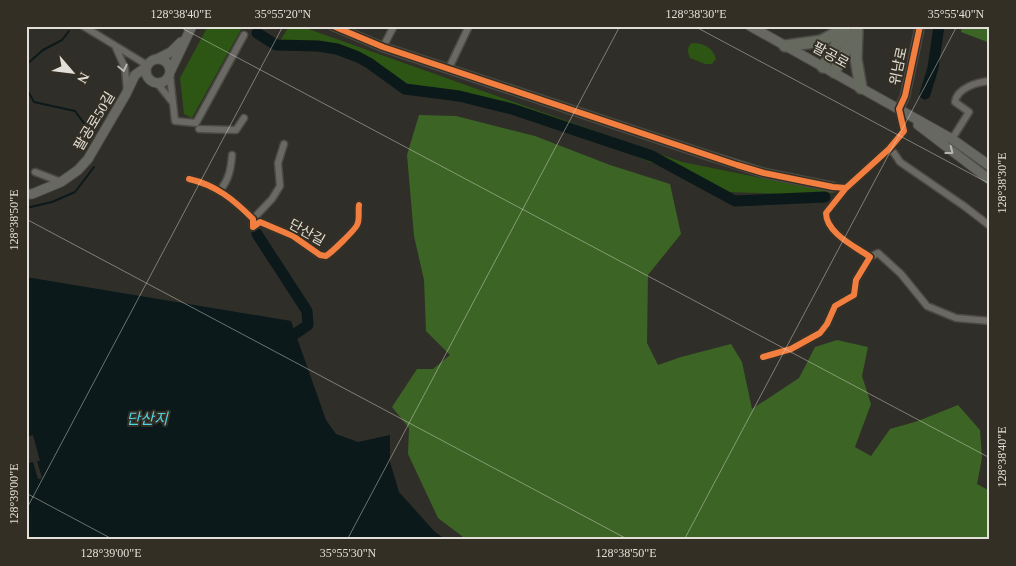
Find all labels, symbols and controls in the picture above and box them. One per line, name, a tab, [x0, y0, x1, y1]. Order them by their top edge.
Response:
text: 128°38'40"E	[150, 7, 212, 21]
text: 35°55'20"N	[255, 7, 312, 21]
text: 128°38'30"E	[665, 7, 727, 21]
text: 35°55'40"N	[928, 7, 985, 21]
street label: 팔공로	[810, 40, 851, 71]
street label: 위남로	[887, 46, 910, 87]
north arrow	[48, 48, 98, 98]
one-way arrow	[117, 63, 128, 72]
text: N	[74, 70, 92, 86]
street label: 팔공로50길	[71, 89, 118, 153]
one-way arrow	[944, 145, 953, 153]
text: 128°38'30"E	[995, 152, 1009, 214]
text: 128°38'50"E	[7, 189, 21, 251]
street label: 단산길	[286, 217, 327, 248]
water label: 단산지	[126, 411, 169, 427]
text: 128°38'40"E	[995, 426, 1009, 488]
text: 128°39'00"E	[7, 463, 21, 525]
text: 128°39'00"E	[80, 546, 142, 560]
text: 35°55'30"N	[320, 546, 377, 560]
text: 128°38'50"E	[595, 546, 657, 560]

